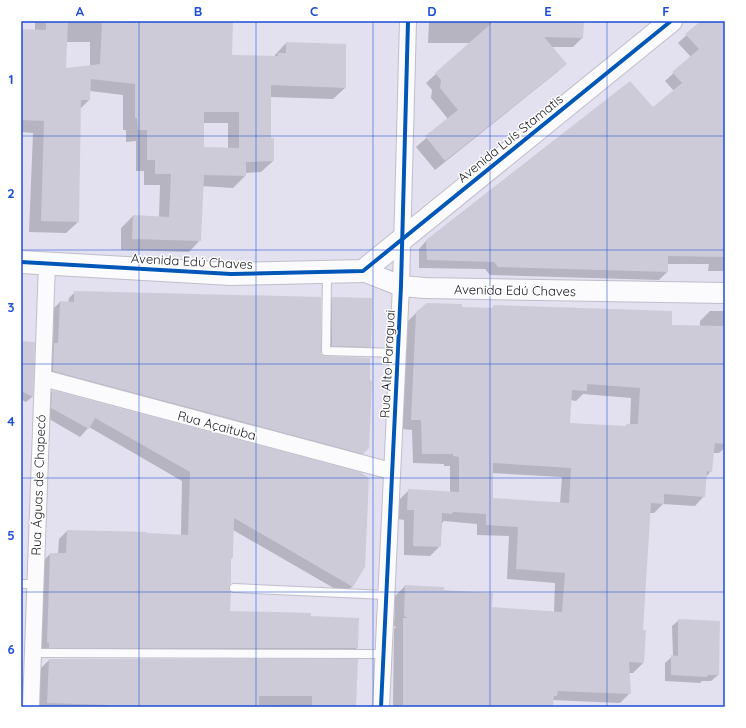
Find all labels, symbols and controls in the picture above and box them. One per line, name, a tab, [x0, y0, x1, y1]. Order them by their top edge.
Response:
text: A	[76, 3, 85, 19]
text: B	[194, 3, 202, 19]
text: C	[310, 3, 318, 19]
text: D	[427, 3, 437, 19]
text: E	[544, 3, 552, 19]
text: F	[662, 3, 670, 19]
text: 1	[8, 71, 14, 87]
street label: Avenida Luís Stamatis	[454, 91, 566, 185]
text: 2	[7, 185, 15, 201]
street label: Avenida Edú Chaves	[131, 250, 253, 272]
street label: Avenida Edú Chaves	[454, 281, 576, 299]
text: 3	[8, 299, 15, 315]
street label: Rua Alto Paraguai	[376, 309, 398, 419]
street label: Rua Açaituba	[176, 407, 258, 443]
text: 4	[7, 413, 15, 429]
street label: Rua Águas de Chapecó	[28, 414, 48, 556]
text: 5	[7, 527, 15, 543]
text: 6	[7, 641, 15, 657]

